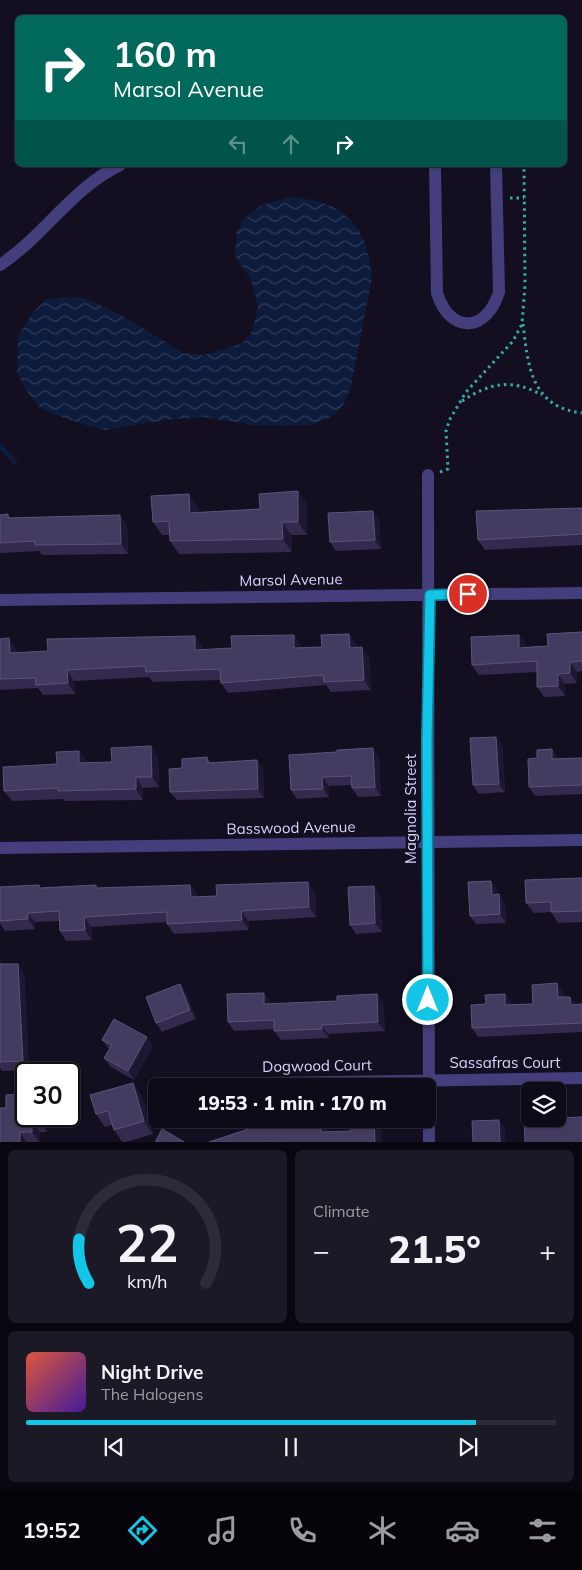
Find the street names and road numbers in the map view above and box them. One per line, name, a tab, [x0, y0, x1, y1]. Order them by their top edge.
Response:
street label: Marsol Avenue	[239, 569, 343, 590]
street label: Magnolia Street	[401, 754, 420, 864]
street label: Basswood Avenue	[226, 817, 356, 838]
street label: Sassafras Court	[449, 1053, 561, 1072]
street label: Dogwood Court	[262, 1055, 372, 1076]

